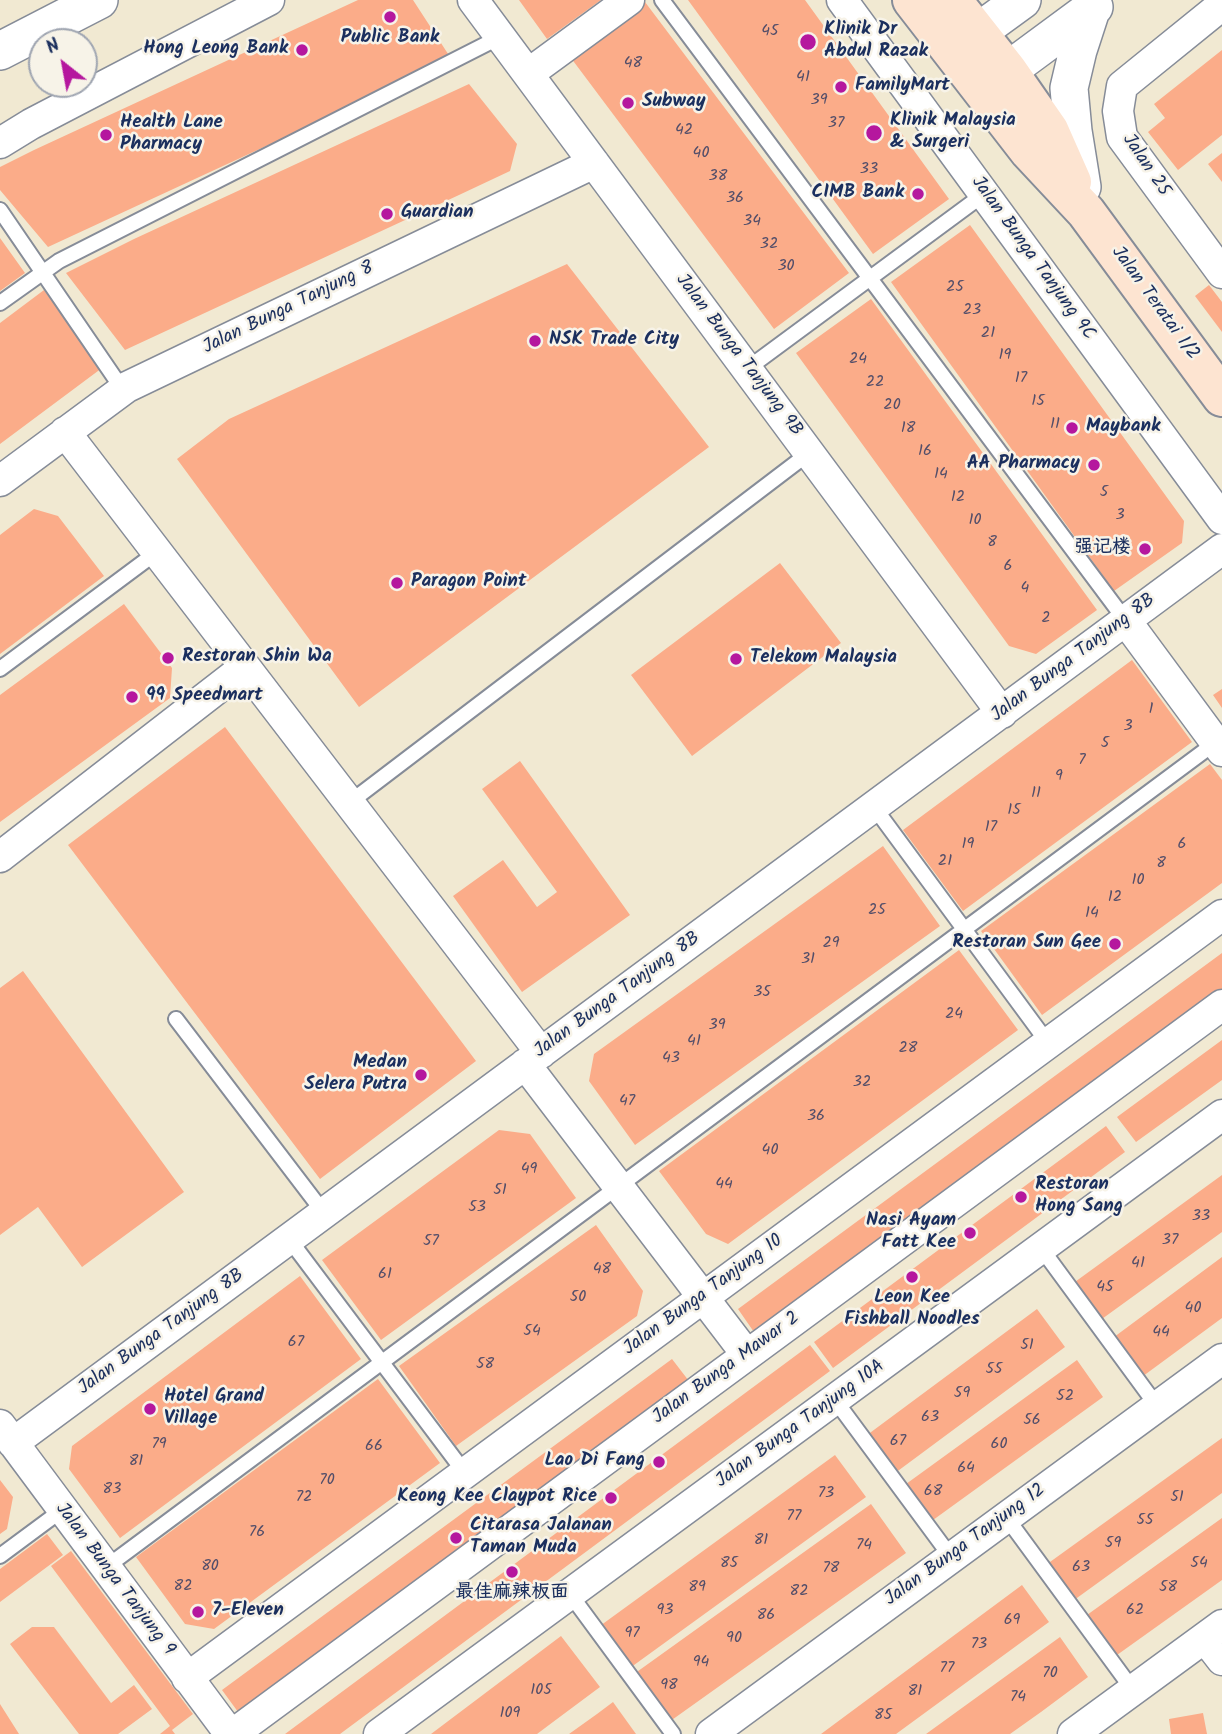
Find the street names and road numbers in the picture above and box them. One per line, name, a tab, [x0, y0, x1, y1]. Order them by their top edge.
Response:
street label: Jalan 25	[1116, 130, 1174, 202]
street label: Jalan Bunga Tanjung 9C	[965, 173, 1099, 345]
street label: Jalan Teratai 1/2	[1105, 243, 1203, 365]
street label: Jalan Bunga Tanjung 8	[200, 258, 378, 360]
street label: Jalan Bunga Tanjung 9B	[670, 270, 806, 442]
street label: Jalan Bunga Tanjung 8B	[987, 590, 1161, 728]
street label: Jalan Bunga Tanjung 8B	[531, 928, 705, 1064]
street label: Jalan Bunga Tanjung 10	[620, 1231, 788, 1361]
street label: Jalan Bunga Tanjung 8B	[75, 1265, 249, 1401]
street label: Jalan Bunga Mawar 2	[649, 1308, 805, 1430]
street label: Jalan Bunga Tanjung 10A	[712, 1356, 890, 1494]
street label: Jalan Bunga Tanjung 12	[881, 1480, 1051, 1612]
street label: Jalan Bunga Tanjung 9	[49, 1499, 179, 1661]

